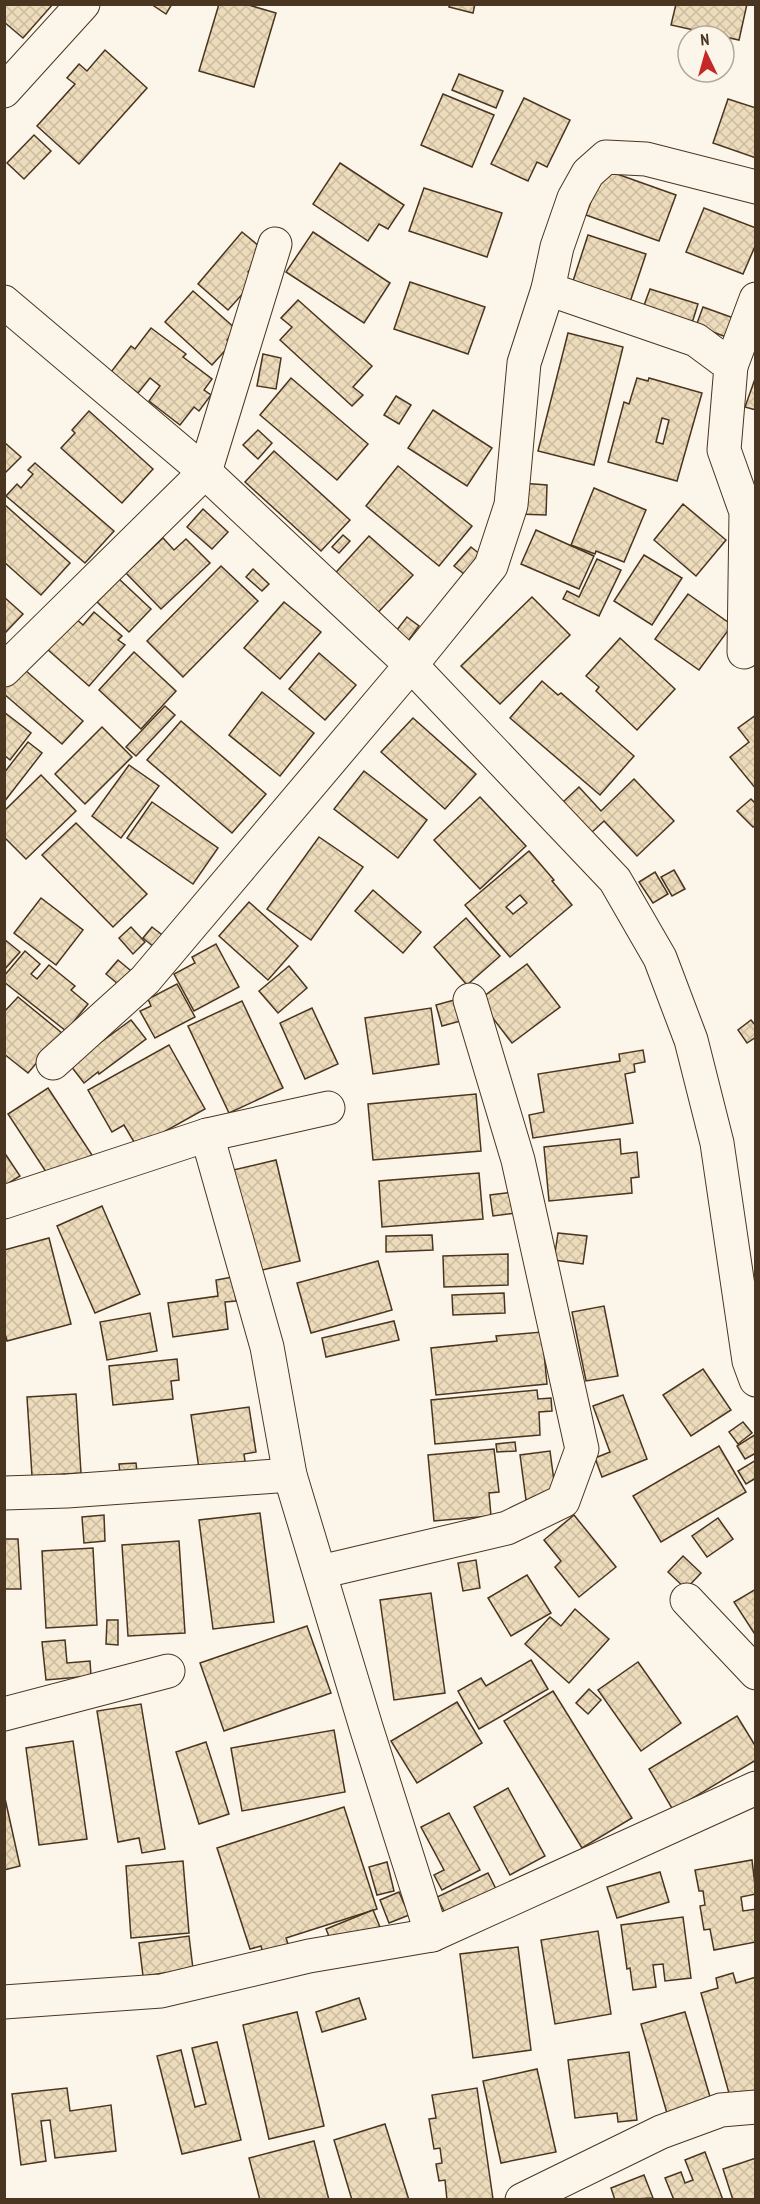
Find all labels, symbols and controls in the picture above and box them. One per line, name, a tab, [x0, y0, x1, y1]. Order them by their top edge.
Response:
north arrow	[676, 24, 736, 84]
text: N	[700, 29, 710, 49]

